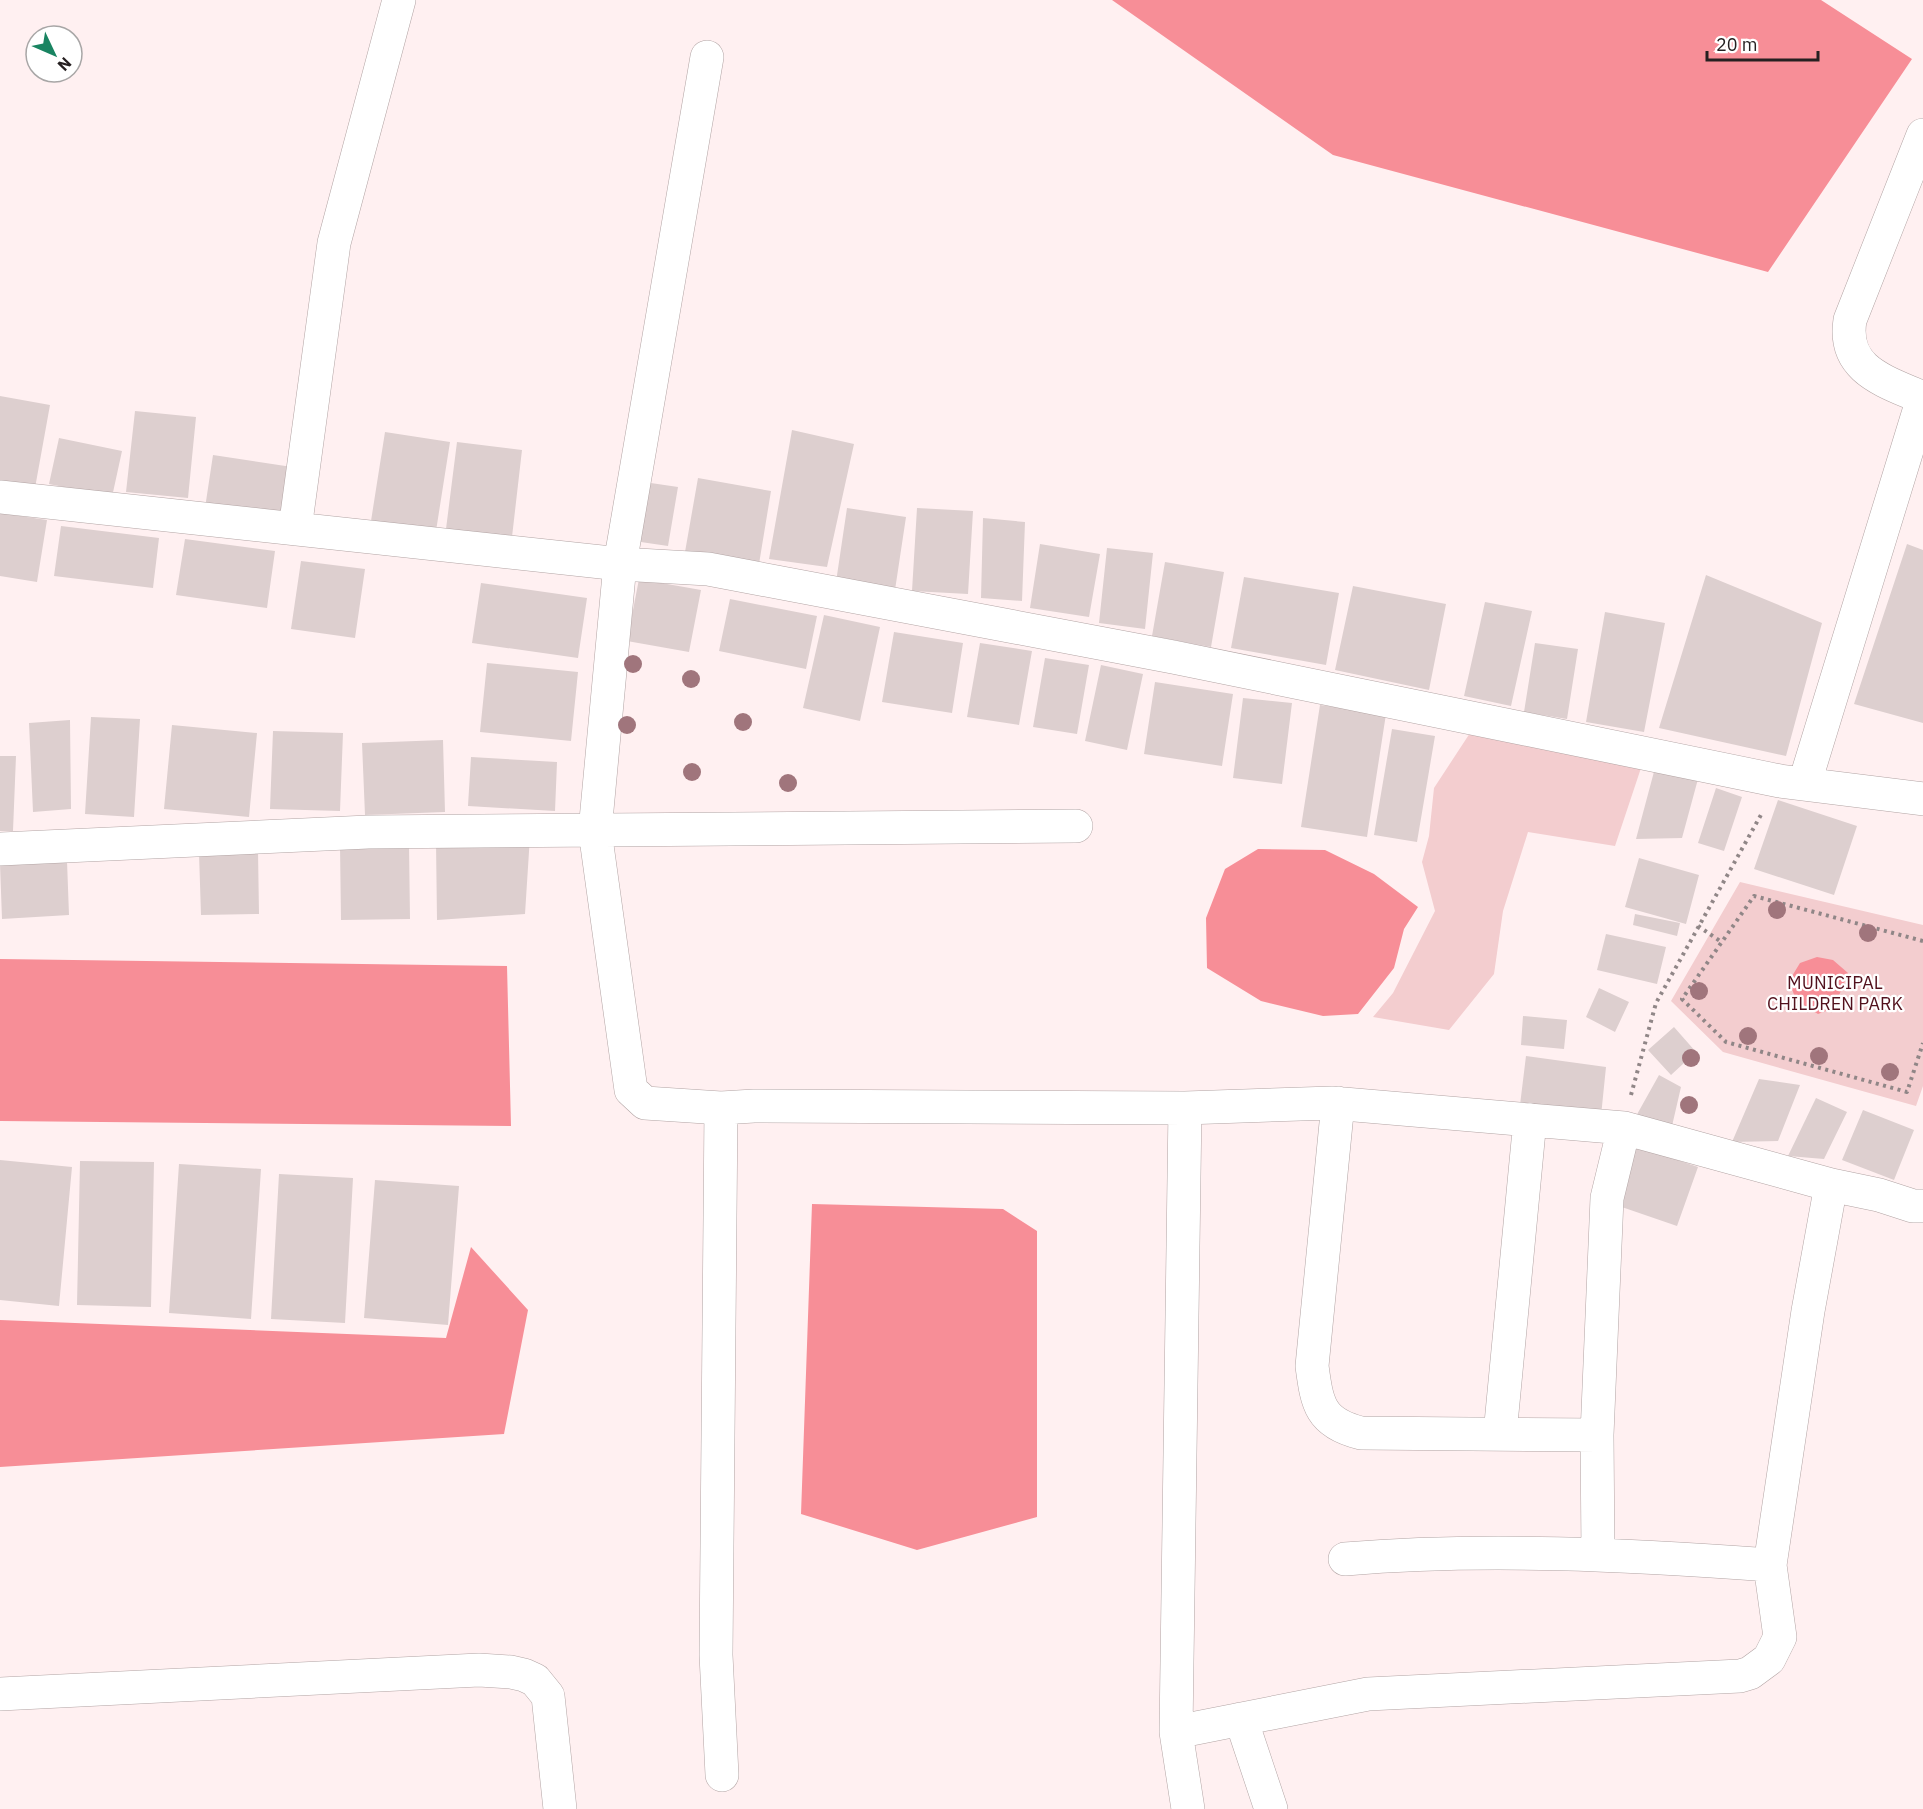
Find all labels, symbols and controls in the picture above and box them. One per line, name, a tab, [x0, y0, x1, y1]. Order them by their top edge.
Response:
north arrow	[24, 24, 84, 84]
scale bar	[1707, 24, 1818, 62]
text: 20 m	[1716, 33, 1758, 56]
text: N	[54, 53, 76, 76]
park label: MUNICIPAL CHILDREN PARK	[1767, 971, 1903, 1015]

